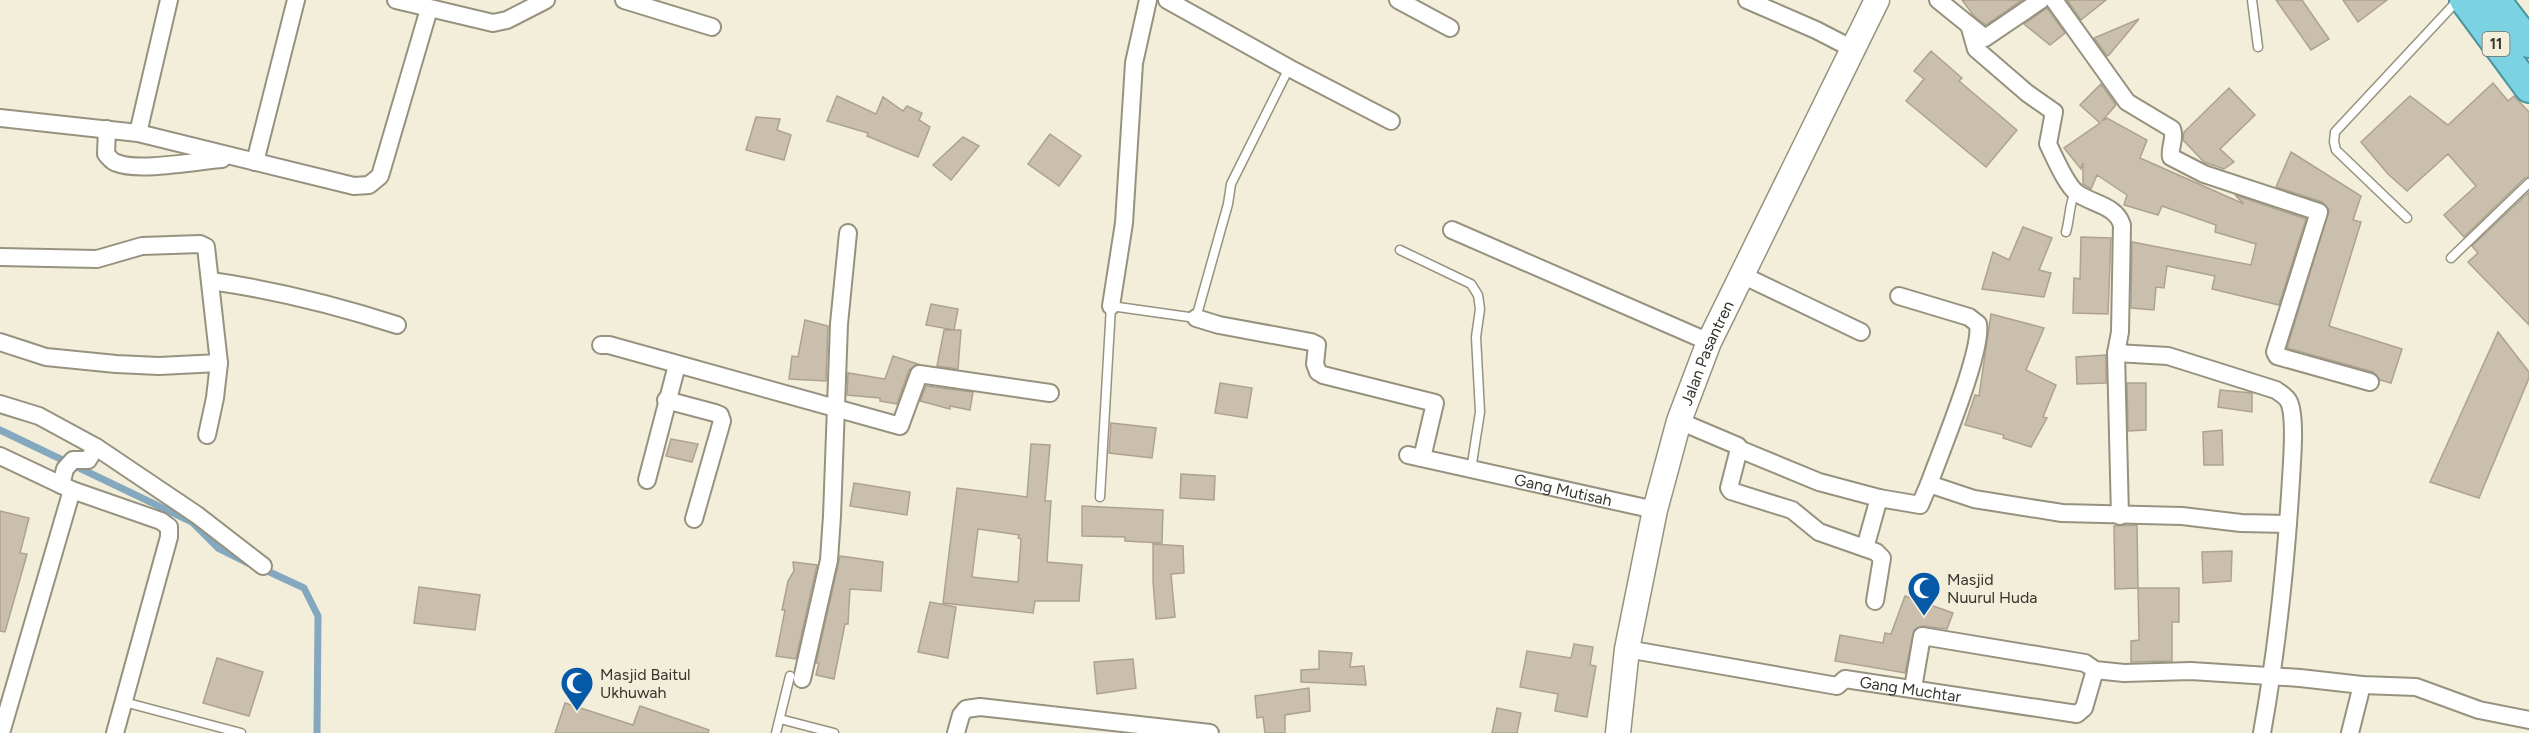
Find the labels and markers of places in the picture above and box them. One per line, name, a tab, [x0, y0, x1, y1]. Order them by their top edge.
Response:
mosque icon: Masjid Nuurul Huda	[1906, 570, 1942, 617]
place label: Masjid Nuurul Huda	[1947, 570, 2038, 607]
mosque icon: Masjid Baitul Ukhuwah	[559, 665, 595, 712]
place label: Masjid Baitul Ukhuwah	[600, 665, 691, 702]

